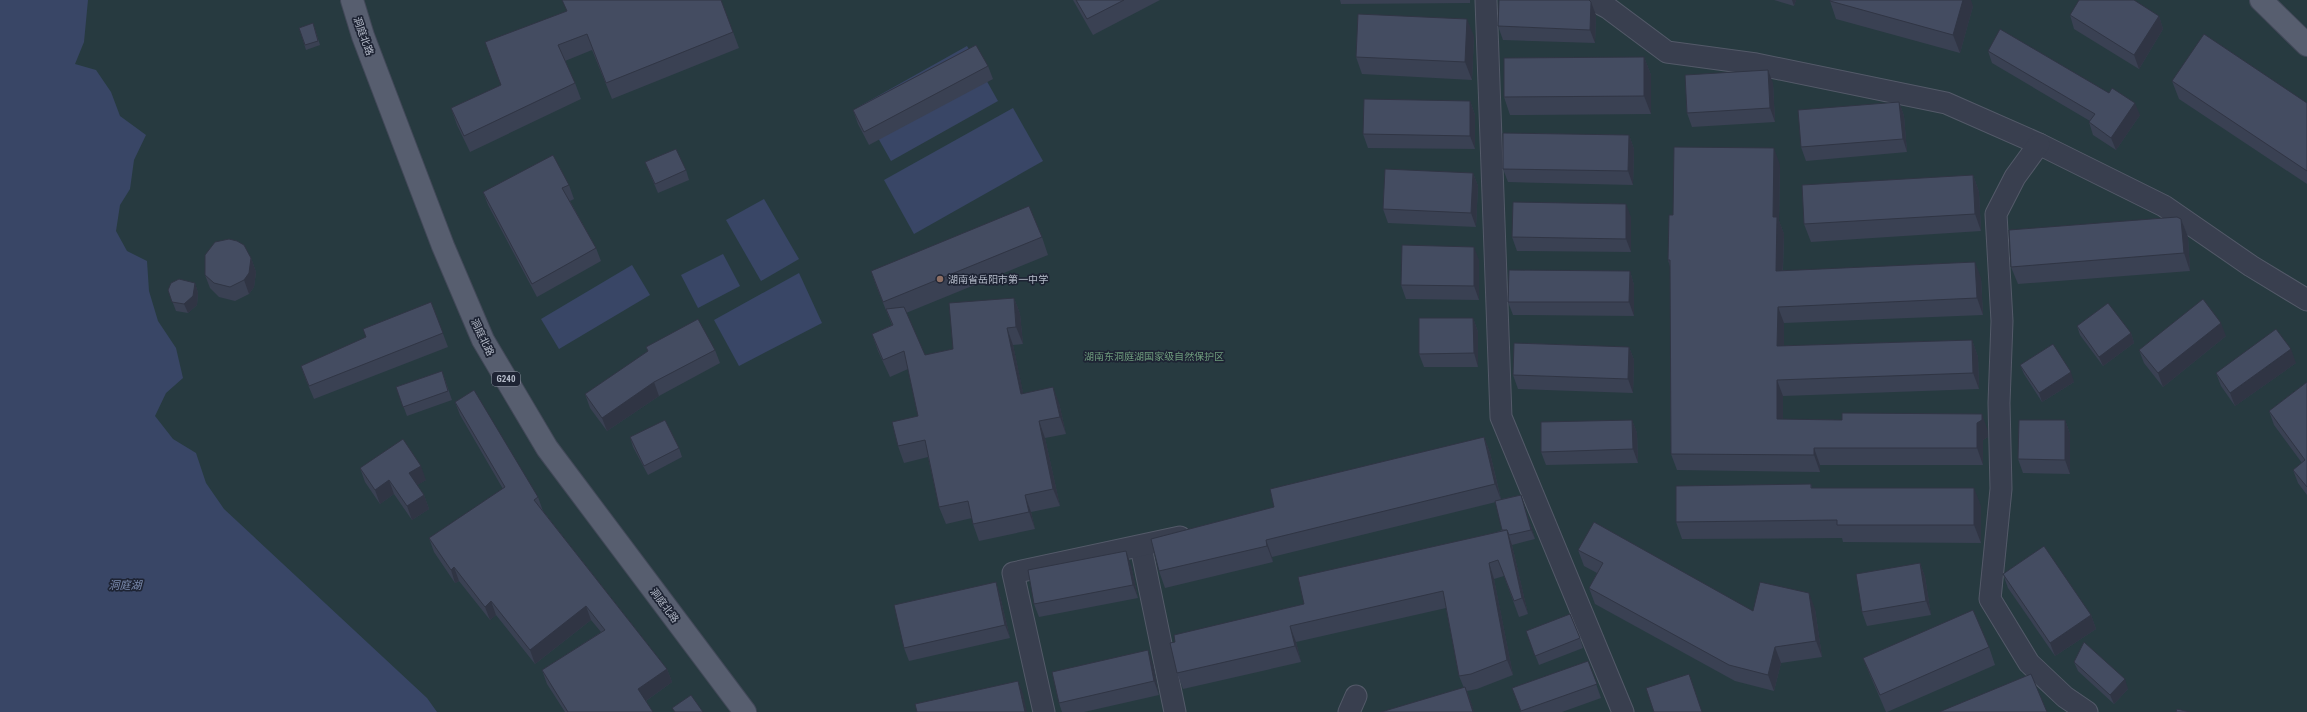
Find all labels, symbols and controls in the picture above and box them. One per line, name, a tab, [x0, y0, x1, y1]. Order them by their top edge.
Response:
street label: 洞庭北路	[352, 15, 376, 57]
marker: 湖南省岳阳市第一中学	[935, 274, 945, 284]
place label: 湖南省岳阳市第一中学	[948, 274, 1048, 285]
street label: 洞庭北路	[469, 317, 496, 358]
park label: 湖南东洞庭湖国家级自然保护区	[1084, 351, 1224, 362]
road number: G240	[492, 372, 520, 386]
water label: 洞庭湖	[109, 579, 143, 592]
street label: 洞庭北路	[648, 586, 681, 625]

